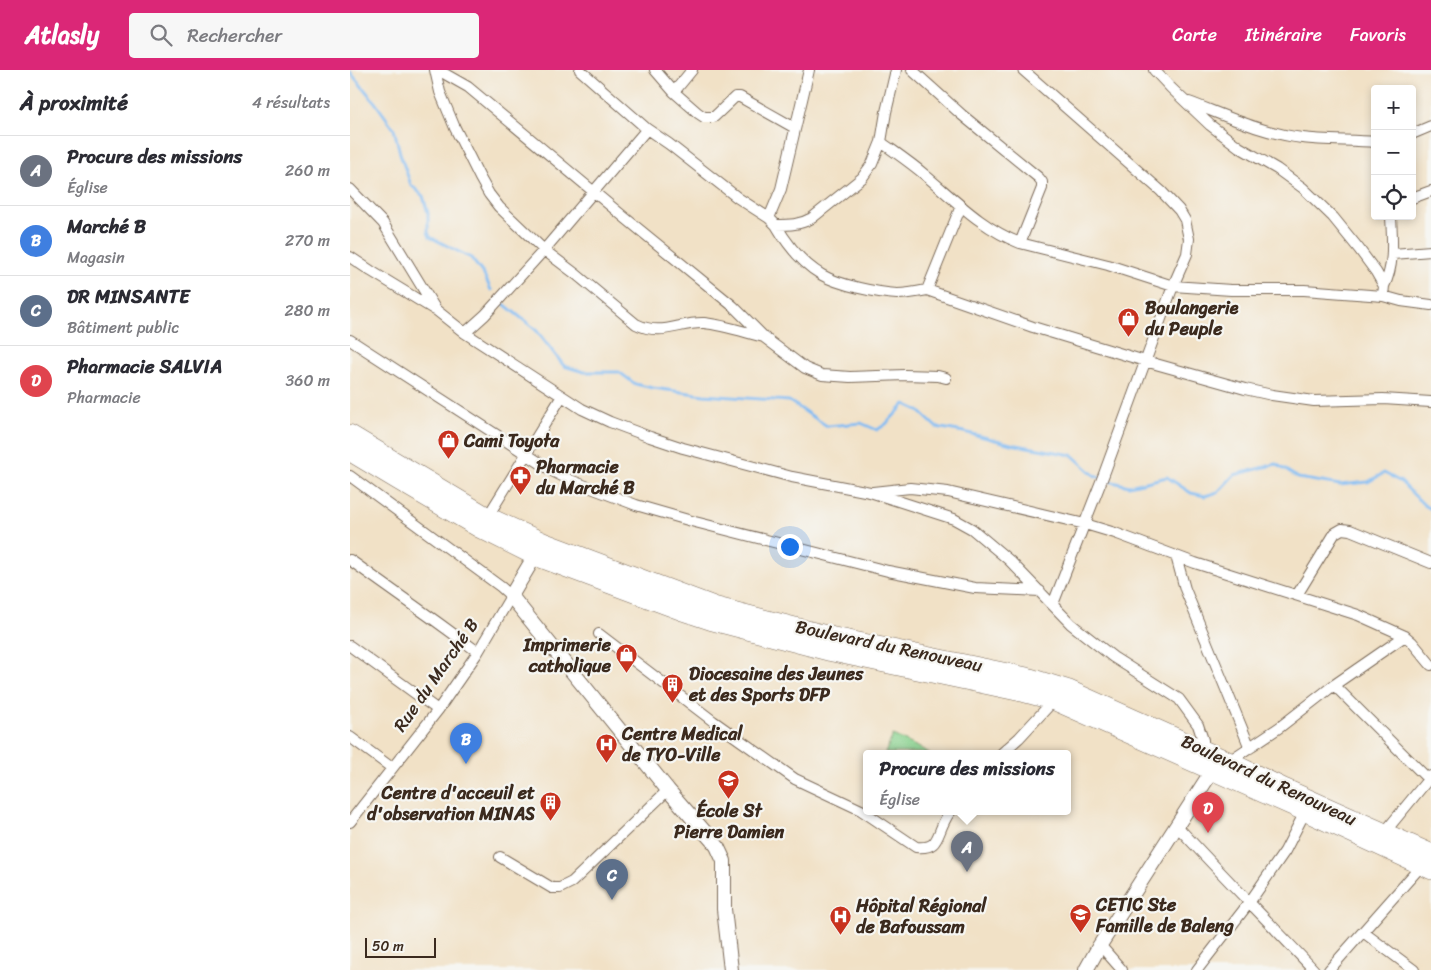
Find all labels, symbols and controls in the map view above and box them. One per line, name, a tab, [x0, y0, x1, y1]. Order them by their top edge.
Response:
search box	[129, 13, 479, 58]
text: Atlasly	[25, 14, 99, 56]
text: Rechercher	[187, 19, 282, 52]
text: Carte	[1172, 19, 1217, 51]
text: Itinéraire	[1245, 19, 1322, 51]
text: Favoris	[1350, 19, 1406, 51]
icon: search	[147, 21, 175, 49]
text: À proximité	[20, 84, 128, 122]
map controls	[1371, 85, 1416, 220]
button: +	[1371, 85, 1416, 130]
text: 4 résultats	[252, 88, 330, 117]
button: −	[1371, 130, 1416, 175]
text: Procure des missions	[67, 140, 242, 173]
text: A	[31, 156, 41, 185]
text: 260 m	[285, 156, 330, 185]
text: Église	[67, 173, 108, 202]
button: locate	[1371, 175, 1416, 220]
text: Marché B	[67, 210, 146, 243]
text: B	[31, 226, 41, 255]
text: 270 m	[285, 226, 330, 255]
text: Magasin	[67, 243, 125, 272]
text: DR MINSANTE	[67, 280, 190, 313]
place label: Boulangerie du Peuple	[1145, 292, 1239, 345]
text: C	[31, 296, 41, 325]
text: 280 m	[285, 296, 330, 325]
shop icon: Boulangerie du Peuple	[1117, 306, 1141, 337]
text: Bâtiment public	[67, 313, 179, 342]
text: Pharmacie SALVIA	[67, 350, 222, 383]
text: D	[31, 366, 41, 395]
text: 360 m	[286, 366, 330, 395]
text: Pharmacie	[67, 383, 141, 412]
place label: Cami Toyota	[463, 425, 560, 457]
shop icon: Cami Toyota	[436, 429, 460, 460]
place label: Pharmacie du Marché B	[536, 451, 635, 504]
pharmacy icon: Pharmacie du Marché B	[508, 465, 532, 496]
your location	[777, 534, 803, 560]
street label: Rue du Marché B	[385, 611, 487, 739]
street label: Boulevard du Renouveau	[792, 611, 986, 682]
place label: Imprimerie catholique	[523, 629, 612, 682]
shop icon: Imprimerie catholique	[615, 643, 639, 674]
place label: Diocesaine des Jeunes et des Sports DFP	[688, 658, 864, 711]
building icon: Diocesaine des Jeunes et des Sports DFP	[661, 672, 685, 703]
place label: Centre Medical de TYO-Ville	[621, 718, 743, 771]
pin: B	[450, 723, 482, 764]
street label: Boulevard du Renouveau	[1176, 725, 1362, 835]
hospital icon: Centre Medical de TYO-Ville	[594, 732, 618, 763]
popup	[863, 750, 1071, 815]
text: Procure des missions	[879, 752, 1055, 785]
school or university icon: École St Pierre Damien	[717, 769, 741, 800]
place label: Centre d'acceuil et d'observation MINAS	[367, 777, 535, 830]
text: Église	[879, 785, 920, 814]
building icon: Centre d'acceuil et d'observation MINAS	[539, 791, 563, 822]
pin: D	[1192, 792, 1224, 833]
place label: École St Pierre Damien	[674, 795, 784, 848]
pin: A	[951, 831, 983, 872]
pin: C	[596, 859, 628, 900]
place label: CETIC Ste Famille de Baleng	[1095, 889, 1234, 942]
place label: Hôpital Régional de Bafoussam	[855, 890, 987, 943]
school or university icon: CETIC Ste Famille de Baleng	[1068, 903, 1092, 934]
hospital icon: Hôpital Régional de Bafoussam	[828, 904, 852, 935]
text: 50 m	[372, 934, 404, 959]
scale bar	[365, 935, 436, 958]

